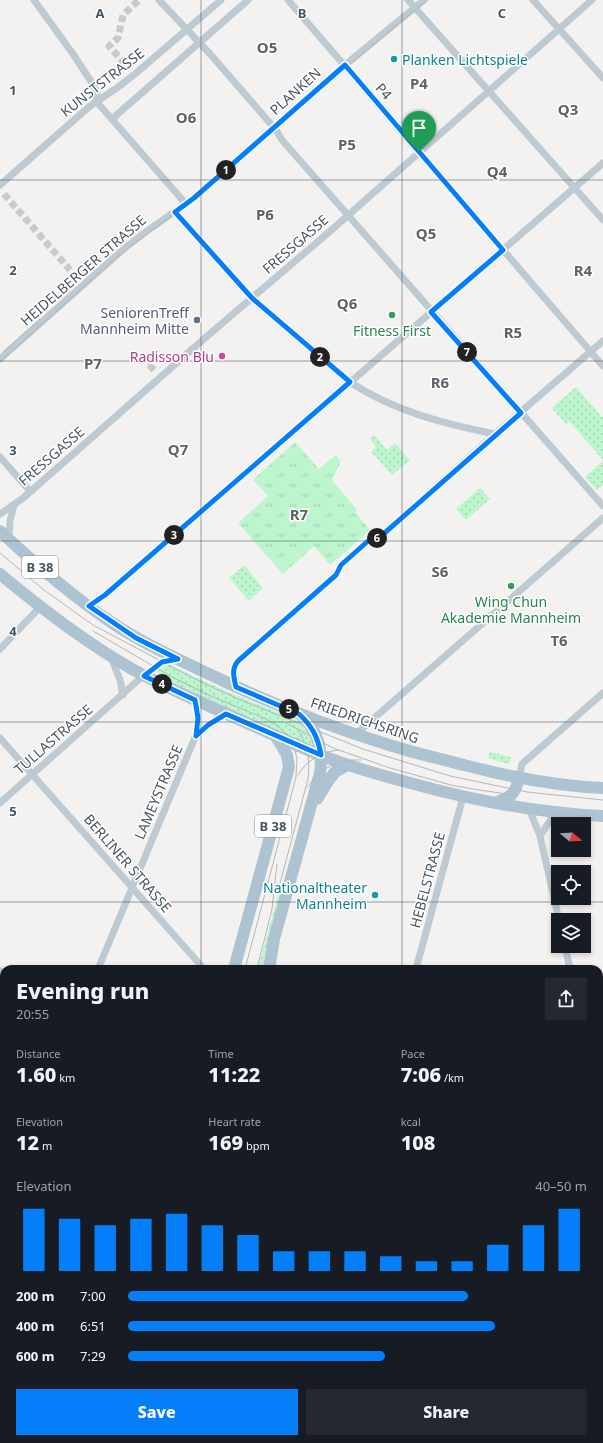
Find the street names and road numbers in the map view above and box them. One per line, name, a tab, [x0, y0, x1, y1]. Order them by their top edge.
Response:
street label: KUNSTSTRASSE	[56, 43, 148, 121]
street label: PLANKEN	[265, 63, 325, 119]
street label: P4	[371, 79, 397, 103]
street label: HEIDELBERGER STRASSE	[16, 210, 150, 330]
street label: FRESSGASSE	[258, 210, 332, 278]
street label: FRESSGASSE	[14, 422, 88, 490]
road number: B 38	[22, 556, 58, 578]
street label: FRIEDRICHSRING	[308, 693, 422, 747]
street label: TULLASTRASSE	[10, 700, 96, 778]
street label: LAMEYSTRASSE	[130, 742, 186, 842]
street label: BERLINER STRASSE	[80, 810, 176, 916]
road number: B 38	[255, 815, 291, 837]
street label: HEBELSTRASSE	[405, 830, 449, 930]

